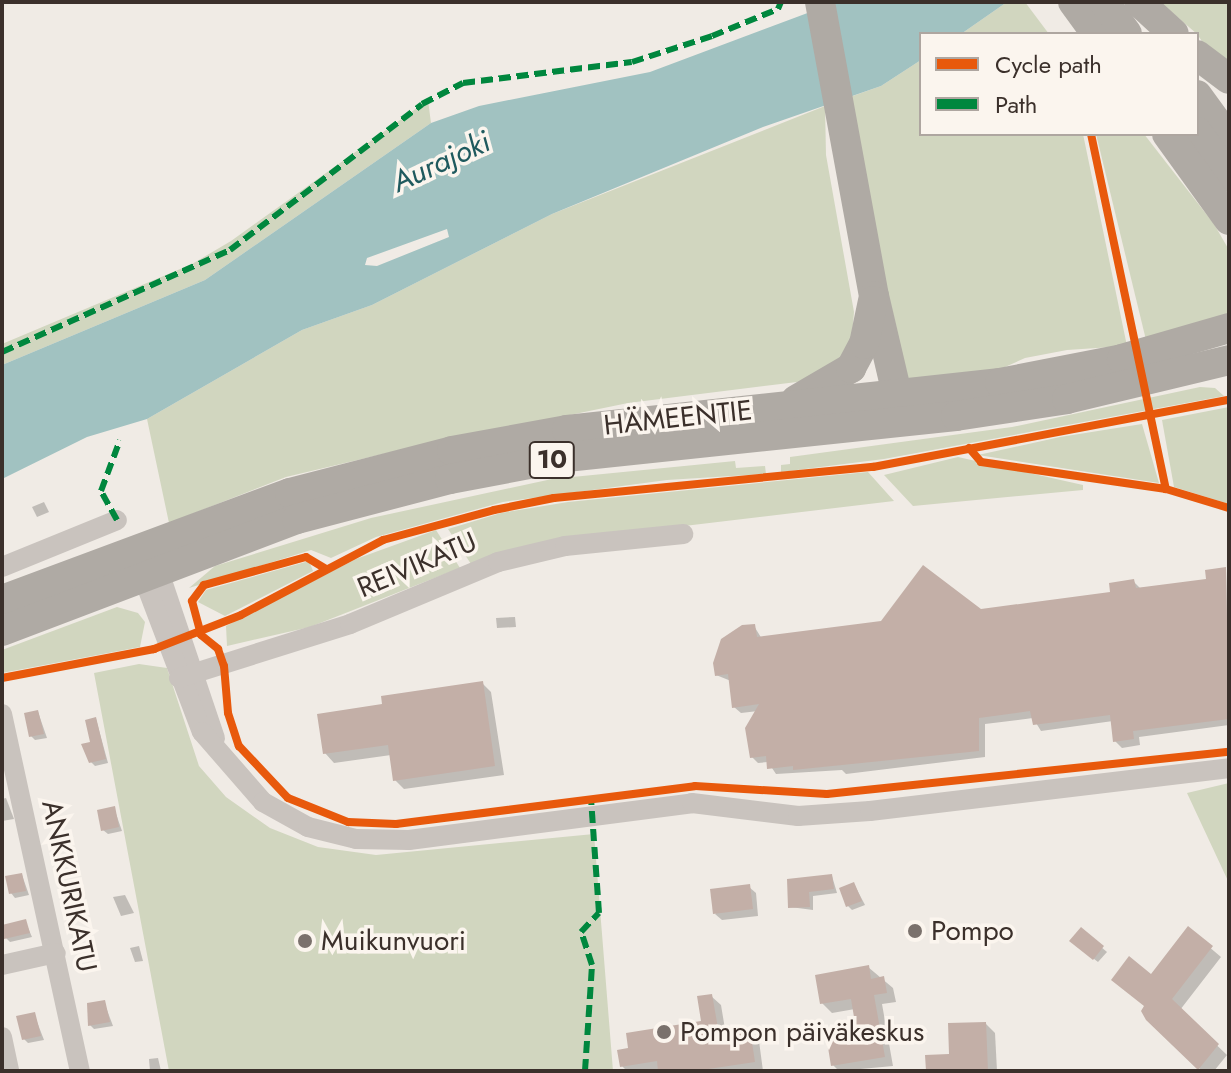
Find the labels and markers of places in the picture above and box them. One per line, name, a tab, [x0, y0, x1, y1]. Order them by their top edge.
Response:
place label: Pompo	[931, 914, 1014, 948]
marker: Pompo	[906, 922, 924, 940]
place label: Muikunvuori	[321, 924, 466, 958]
marker: Muikunvuori	[296, 932, 314, 950]
place label: Pompon päiväkeskus	[680, 1015, 924, 1049]
marker: Pompon päiväkeskus	[655, 1023, 673, 1041]

